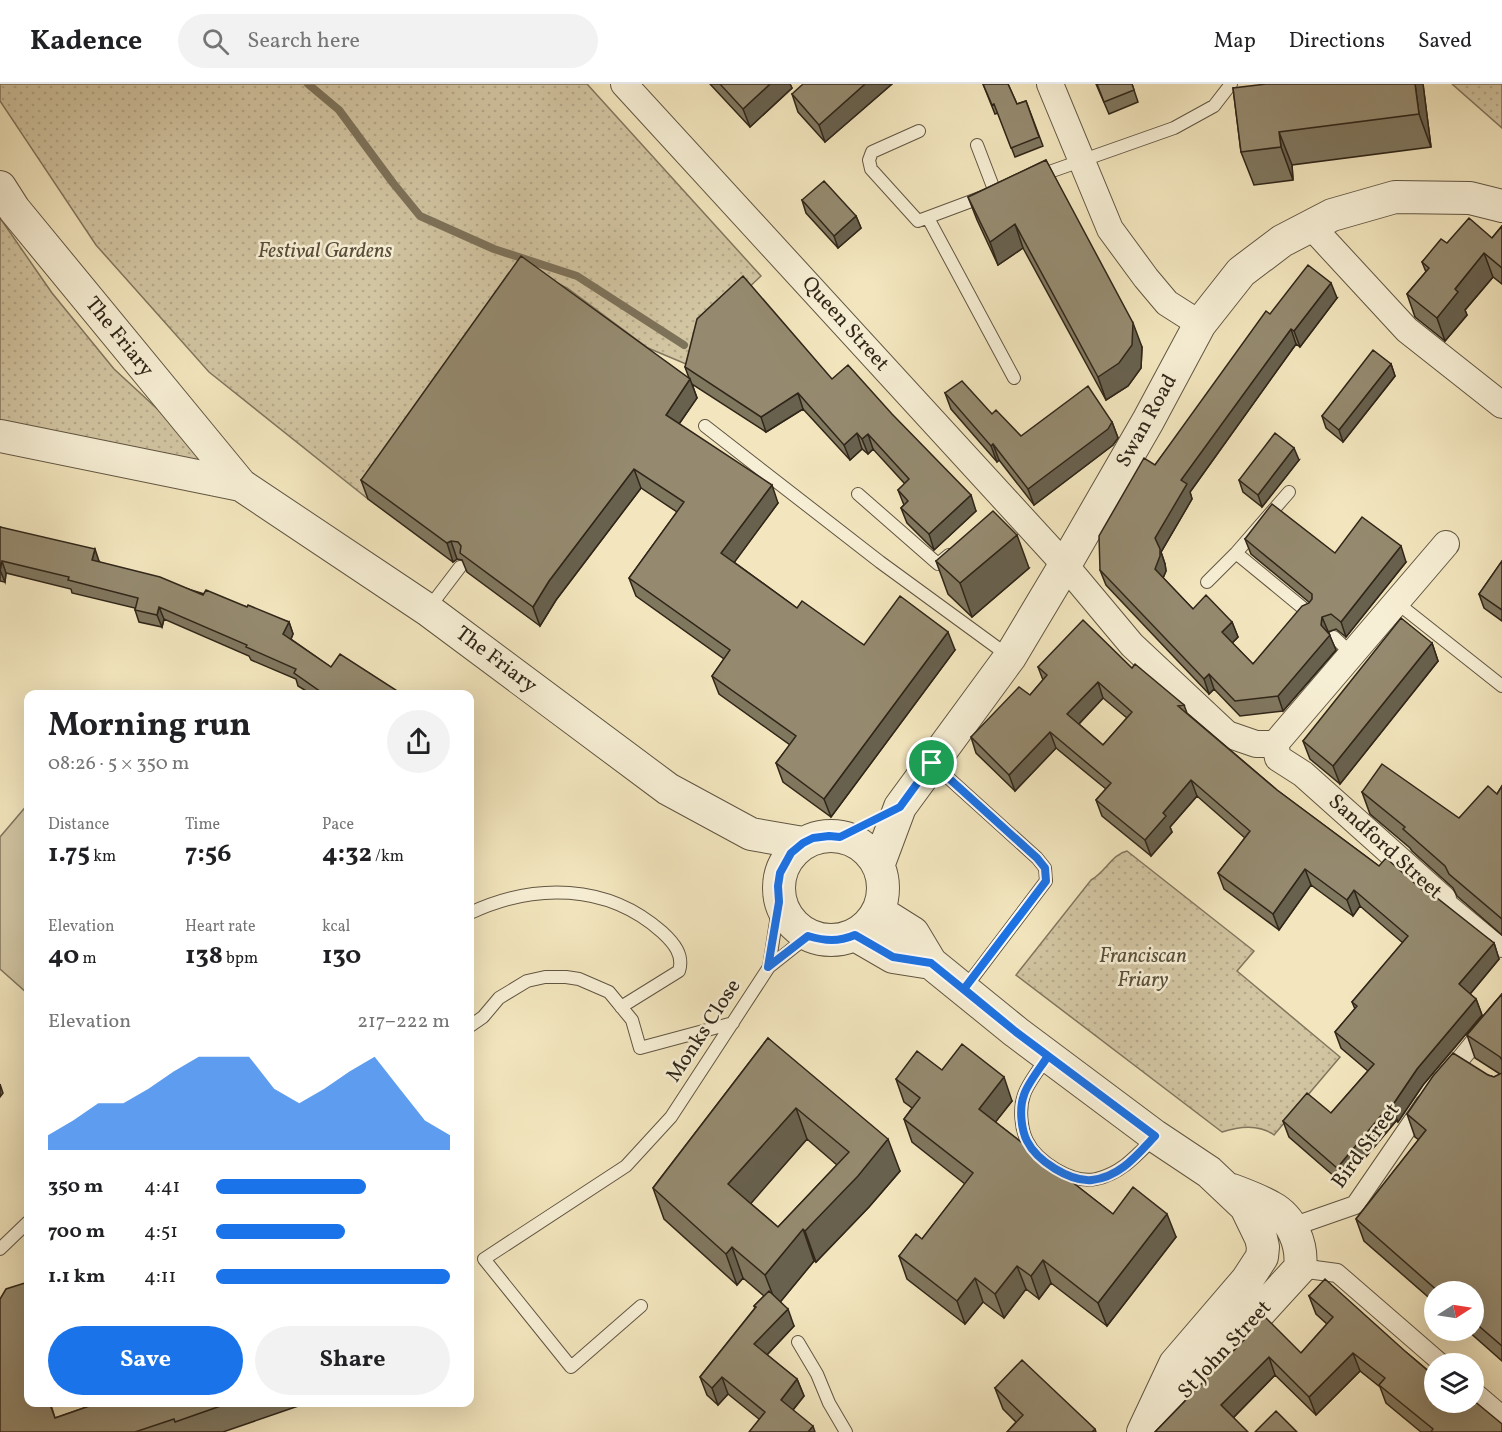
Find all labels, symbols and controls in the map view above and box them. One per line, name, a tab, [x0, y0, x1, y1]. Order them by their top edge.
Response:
search box	[178, 14, 598, 68]
text: Kadence	[30, 22, 142, 61]
icon: search	[199, 25, 232, 58]
text: Search here	[247, 26, 360, 57]
text: Map	[1214, 27, 1256, 56]
text: Directions	[1289, 27, 1385, 56]
text: Saved	[1418, 27, 1472, 56]
park label: Festival Gardens	[258, 237, 393, 266]
street label: Queen Street	[794, 270, 896, 378]
street label: The Friary	[78, 291, 161, 384]
street label: Swan Road	[1109, 369, 1185, 473]
street label: The Friary	[449, 620, 543, 701]
text: Morning run	[48, 704, 251, 750]
button: share	[387, 710, 450, 773]
pin	[906, 737, 957, 788]
icon: arrive	[915, 746, 948, 779]
text: 08:26 · 5 × 350 m	[48, 750, 190, 778]
street label: Sandford Street	[1322, 788, 1448, 906]
text: Distance	[48, 814, 109, 836]
text: Time	[185, 814, 220, 836]
text: Pace	[322, 814, 354, 836]
text: 1.75	[48, 836, 90, 872]
text: 7:56	[185, 836, 232, 872]
text: 4:32	[322, 836, 372, 872]
text: km	[90, 846, 116, 868]
text: /km	[372, 846, 404, 868]
text: Elevation	[48, 916, 115, 938]
text: Heart rate	[185, 916, 256, 938]
text: kcal	[322, 916, 350, 938]
text: 40	[48, 938, 79, 974]
text: 138	[185, 938, 223, 974]
text: 130	[322, 938, 361, 974]
park label: Franciscan Friary	[1099, 942, 1187, 995]
text: m	[79, 948, 97, 970]
text: bpm	[223, 948, 258, 970]
street label: Monks Close	[660, 974, 748, 1088]
text: Elevation	[48, 1008, 131, 1036]
text: 217–222 m	[357, 1008, 450, 1036]
street label: Bird Street	[1325, 1097, 1407, 1195]
text: 350 m	[48, 1173, 103, 1201]
text: 4:41	[144, 1173, 180, 1201]
text: 700 m	[48, 1218, 105, 1246]
text: 4:51	[144, 1218, 178, 1246]
text: 1.1 km	[48, 1263, 105, 1291]
text: 4:11	[144, 1263, 176, 1291]
north arrow	[1424, 1281, 1484, 1341]
map controls	[1424, 1281, 1484, 1413]
street label: St John Street	[1172, 1294, 1278, 1406]
button: Save	[48, 1326, 243, 1395]
button: Share	[255, 1326, 450, 1395]
button: layers	[1424, 1353, 1484, 1413]

